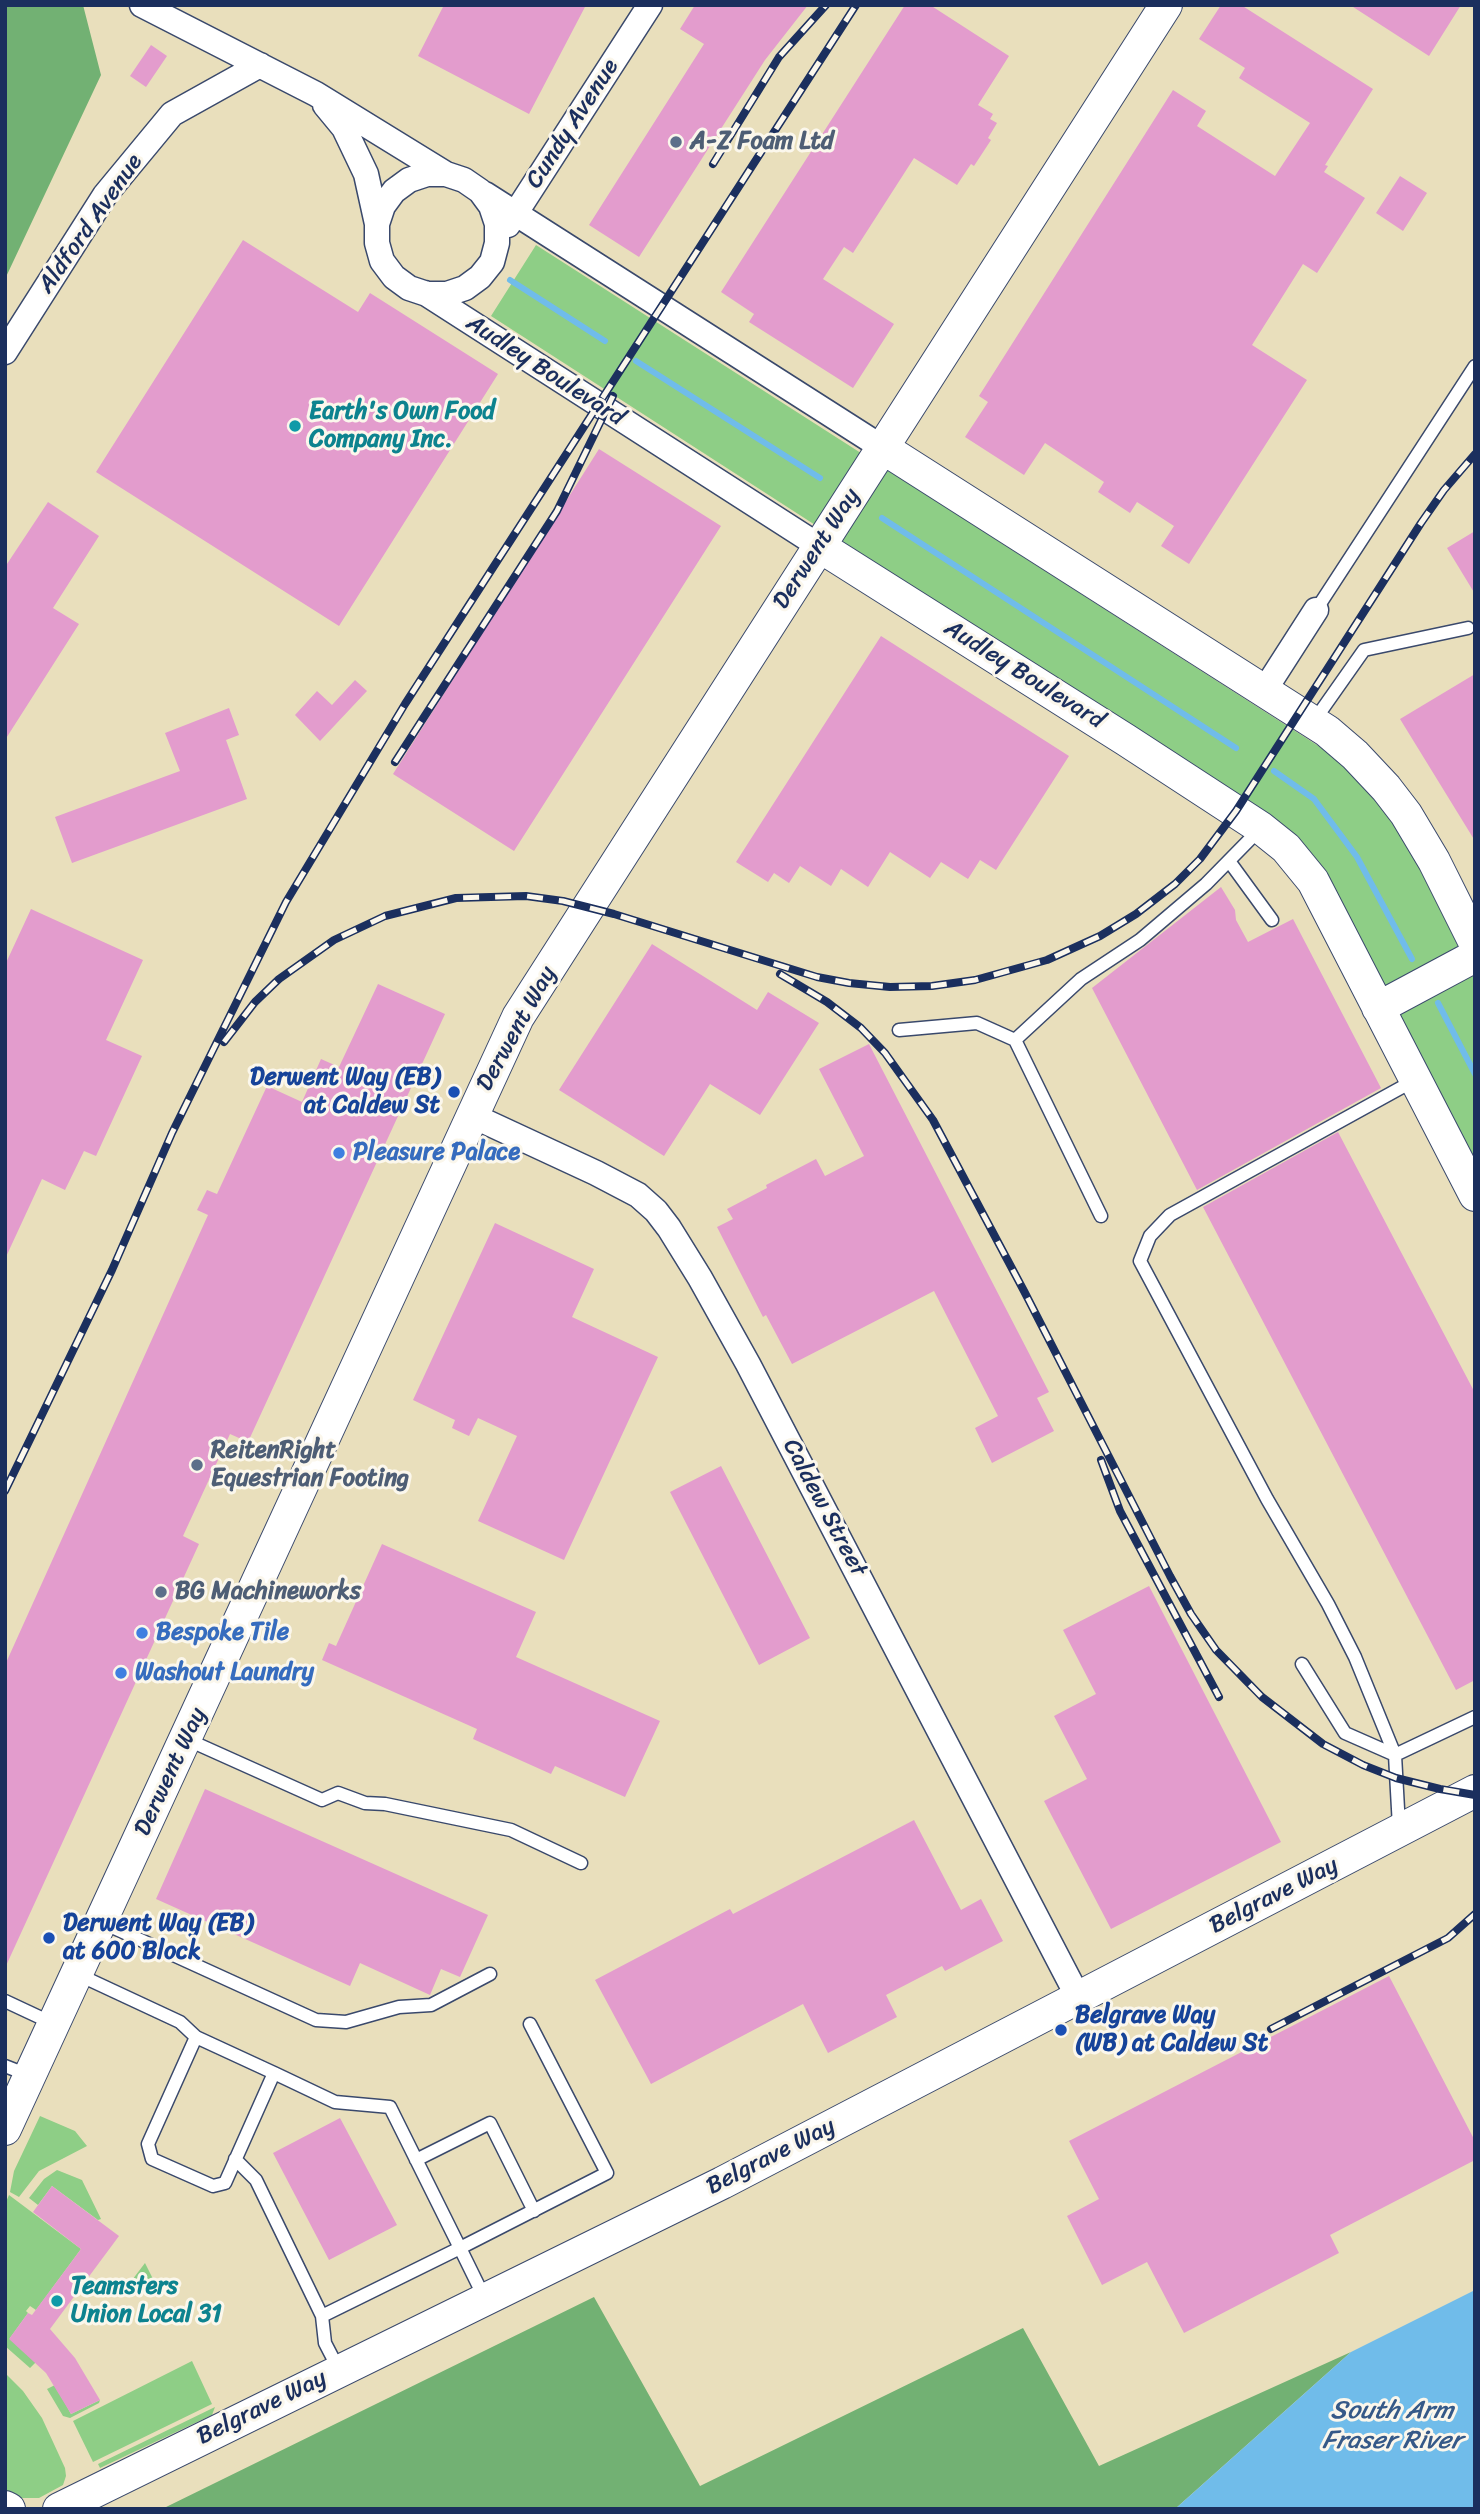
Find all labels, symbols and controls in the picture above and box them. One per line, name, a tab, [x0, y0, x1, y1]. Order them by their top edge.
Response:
street label: Cundy Avenue	[520, 54, 626, 194]
place label: A-Z Foam Ltd	[690, 128, 834, 156]
marker: A-Z Foam Ltd	[668, 134, 684, 150]
street label: Aldford Avenue	[32, 149, 150, 299]
street label: Audley Boulevard	[460, 309, 630, 433]
place label: Earth's Own Food Company Inc.	[309, 398, 495, 454]
marker: Earth's Own Food Company Inc.	[287, 418, 303, 434]
street label: Derwent Way	[767, 483, 867, 615]
street label: Audley Boulevard	[939, 614, 1109, 736]
street label: Derwent Way	[471, 962, 563, 1096]
place label: Derwent Way (EB) at Caldew St	[250, 1064, 440, 1120]
marker: Derwent Way (EB) at Caldew St	[446, 1084, 462, 1100]
place label: Pleasure Palace	[353, 1139, 520, 1167]
marker: Pleasure Palace	[331, 1145, 347, 1161]
street label: Caldew Street	[776, 1434, 872, 1582]
place label: ReitenRight Equestrian Footing	[211, 1437, 409, 1493]
marker: ReitenRight Equestrian Footing	[189, 1457, 205, 1473]
place label: BG Machineworks	[175, 1578, 361, 1606]
marker: BG Machineworks	[153, 1584, 169, 1600]
place label: Bespoke Tile	[156, 1619, 289, 1647]
marker: Bespoke Tile	[134, 1625, 150, 1641]
place label: Washout Laundry	[135, 1659, 314, 1687]
marker: Washout Laundry	[113, 1665, 129, 1681]
street label: Derwent Way	[129, 1703, 213, 1841]
street label: Belgrave Way	[1205, 1851, 1343, 1941]
place label: Derwent Way (EB) at 600 Block	[63, 1910, 253, 1966]
marker: Derwent Way (EB) at 600 Block	[41, 1930, 57, 1946]
place label: Belgrave Way (WB) at Caldew St	[1075, 2002, 1268, 2058]
marker: Belgrave Way (WB) at Caldew St	[1053, 2022, 1069, 2038]
street label: Belgrave Way	[702, 2112, 840, 2202]
place label: Teamsters Union Local 31	[71, 2273, 222, 2329]
marker: Teamsters Union Local 31	[49, 2293, 65, 2309]
street label: Belgrave Way	[193, 2364, 331, 2452]
water label: South Arm Fraser River	[1322, 2395, 1462, 2456]

